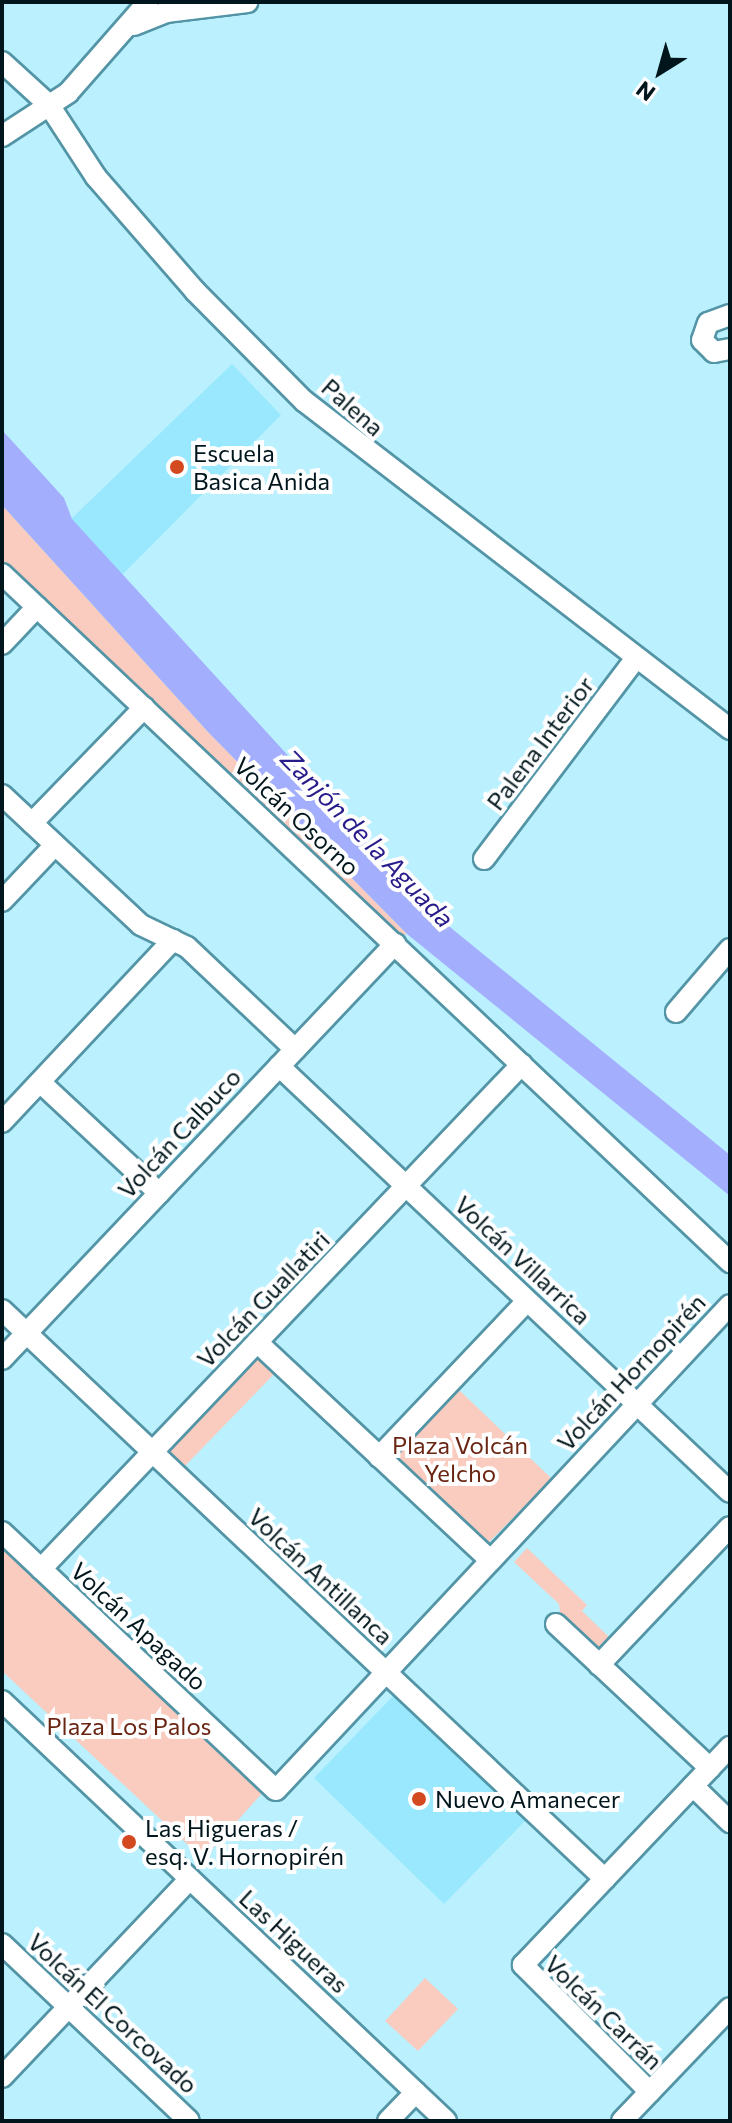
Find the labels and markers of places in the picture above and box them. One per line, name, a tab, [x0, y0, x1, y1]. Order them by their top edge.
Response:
place label: Escuela Basica Anida	[193, 439, 330, 495]
marker: Escuela Basica Anida	[168, 458, 186, 476]
place label: Nuevo Amanecer	[435, 1785, 620, 1813]
marker: Nuevo Amanecer	[410, 1790, 428, 1808]
place label: Las Higueras / esq. V. Hornopirén	[145, 1814, 344, 1870]
marker: Las Higueras / esq. V. Hornopirén	[120, 1833, 138, 1851]

